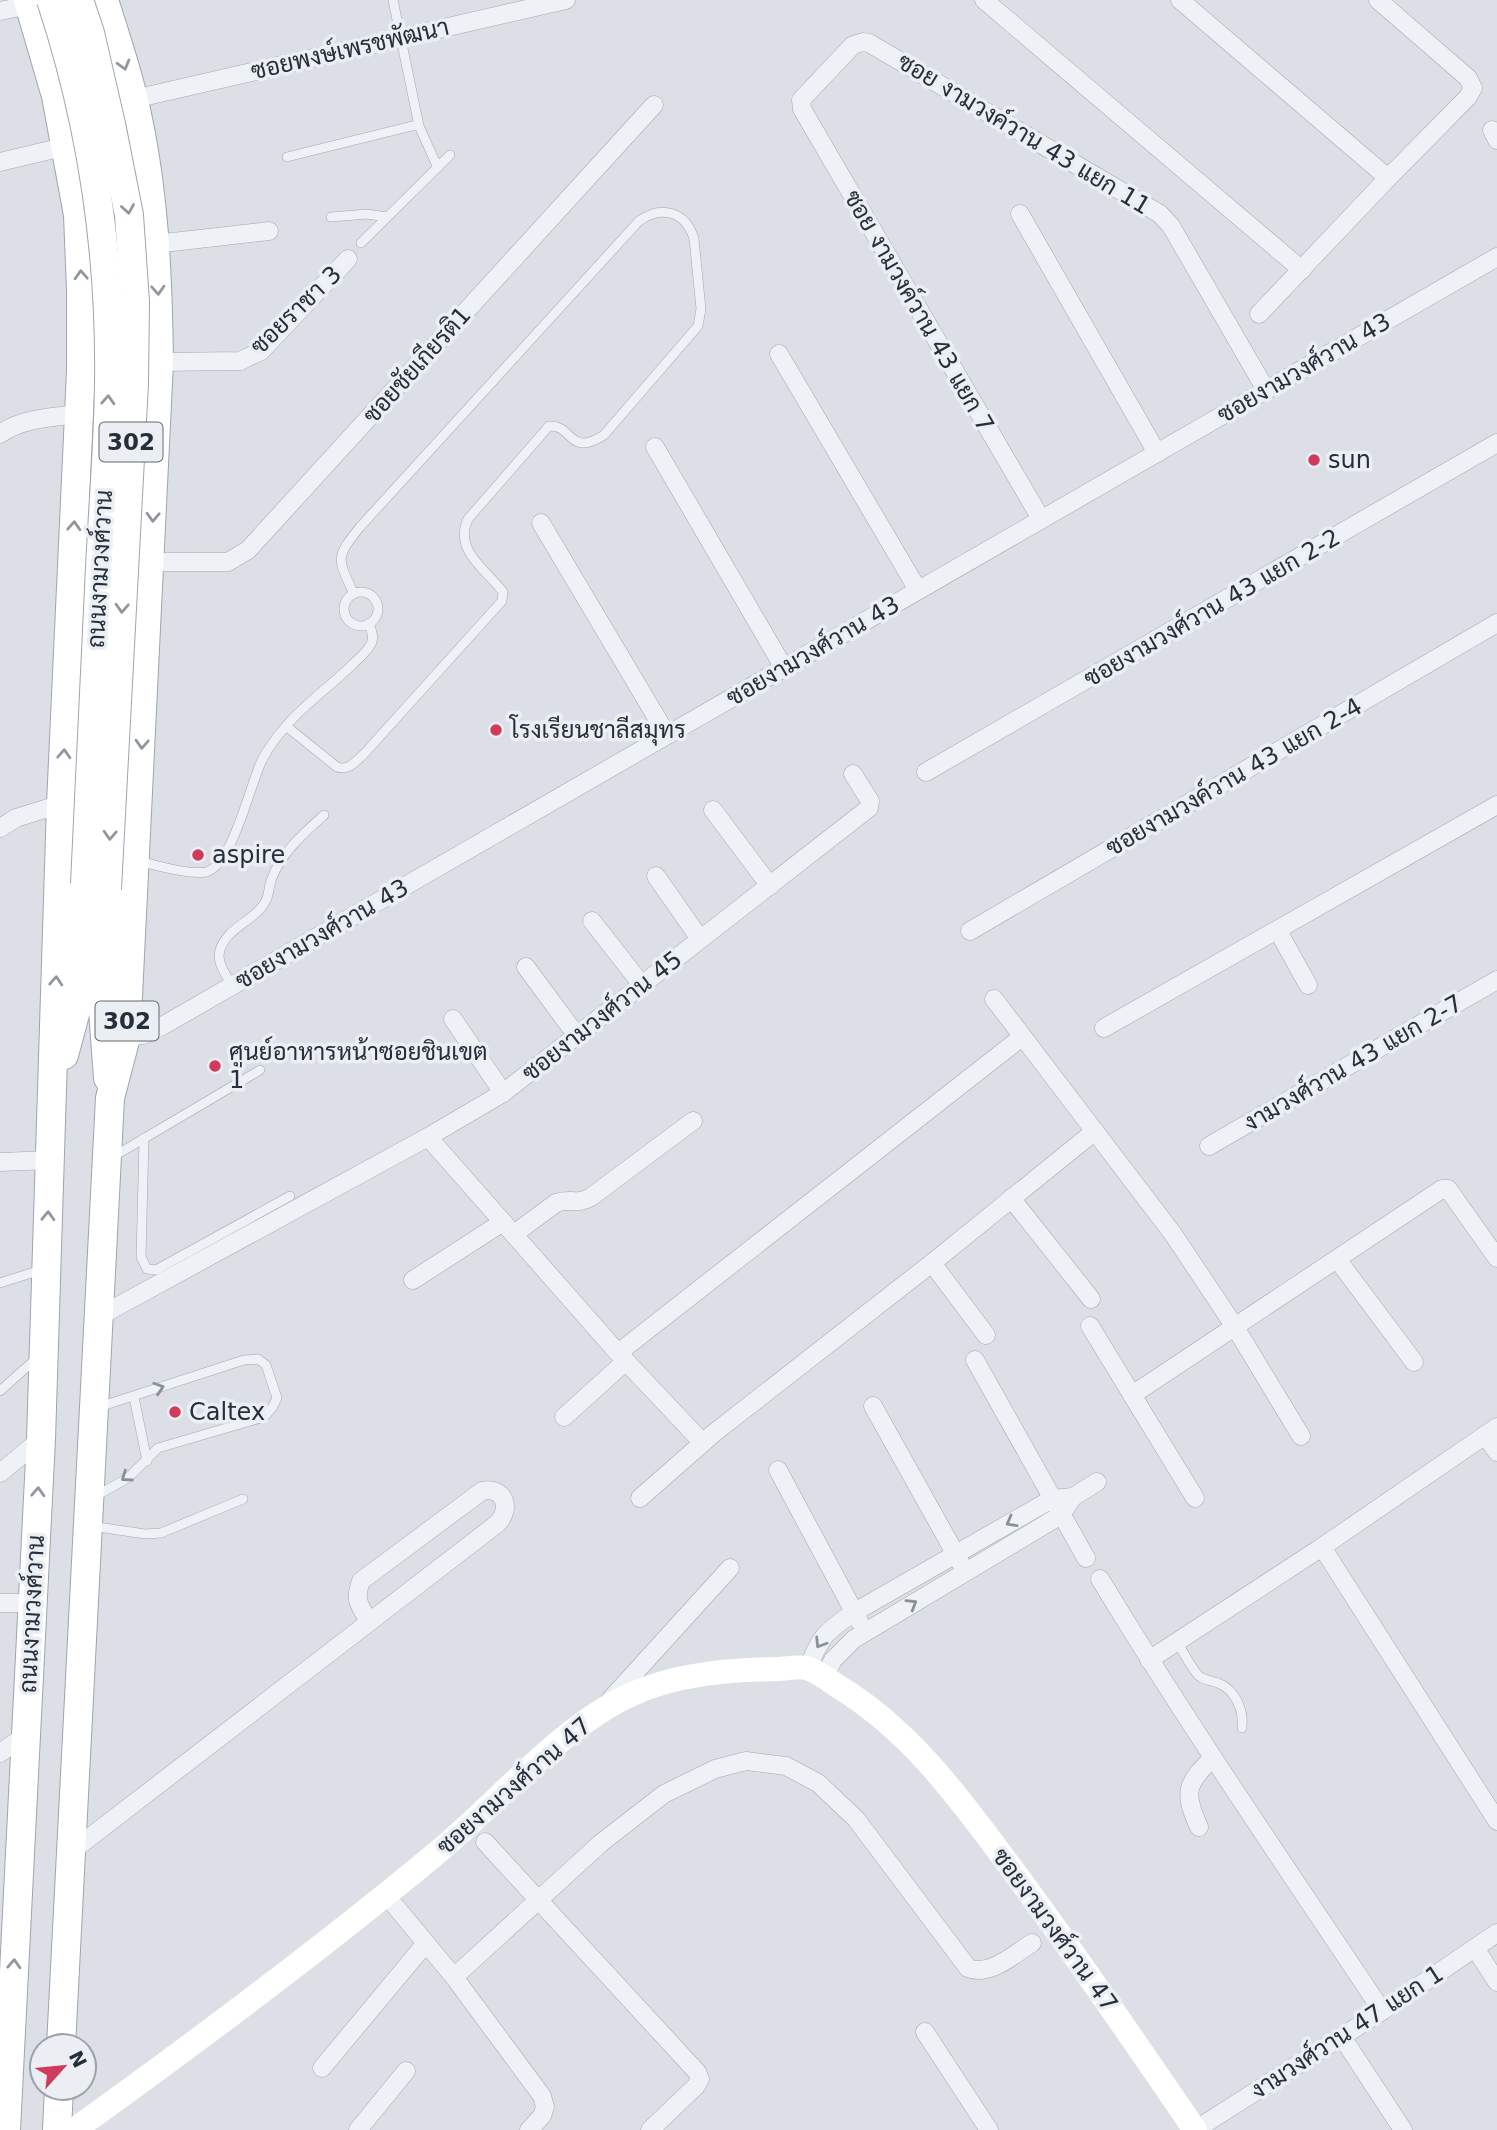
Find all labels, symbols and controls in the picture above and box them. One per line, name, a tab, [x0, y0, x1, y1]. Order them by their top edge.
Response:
street label: ซอยพงษ์เพรชพัฒนา	[248, 11, 452, 85]
street label: ซอย งามวงค์วาน 43 แยก 11	[893, 46, 1156, 221]
one-way arrow	[116, 59, 130, 71]
street label: ซอย งามวงค์วาน 43 แยก 7	[838, 184, 1001, 437]
one-way arrow	[120, 203, 135, 215]
street label: ซอยราชา 3	[245, 260, 347, 360]
one-way arrow	[73, 269, 88, 280]
one-way arrow	[150, 284, 165, 295]
street label: ซอยชัยเกียรติ1	[357, 300, 477, 429]
street label: ซอยงามวงศ์วาน 43	[1212, 305, 1395, 429]
one-way arrow	[101, 394, 116, 405]
road number: 302	[100, 422, 162, 462]
place label: sun	[1328, 446, 1371, 474]
marker: sun	[1306, 452, 1322, 468]
street label: ถนนงามวงศ์วาน	[80, 489, 118, 649]
one-way arrow	[145, 512, 160, 523]
one-way arrow	[66, 521, 81, 532]
street label: ซอยงามวงศ์วาน 43 แยก 2-2	[1078, 521, 1345, 693]
street label: ซอยงามวงศ์วาน 43	[721, 588, 904, 712]
one-way arrow	[114, 602, 129, 613]
street label: ซอยงามวงค์วาน 43 แยก 2-4	[1100, 690, 1367, 862]
place label: โรงเรียนชาลีสมุทร	[508, 714, 686, 746]
marker: โรงเรียนชาลีสมุทร	[488, 722, 504, 738]
one-way arrow	[134, 739, 149, 750]
one-way arrow	[56, 748, 71, 759]
one-way arrow	[102, 830, 117, 841]
place label: aspire	[212, 841, 285, 869]
marker: aspire	[190, 847, 206, 863]
street label: ซอยงามวงศ์วาน 43	[230, 871, 413, 995]
street label: ซอยงามวงศ์วาน 45	[515, 943, 687, 1087]
one-way arrow	[48, 975, 63, 986]
street label: งามวงศ์วาน 43 แยก 2-7	[1238, 987, 1467, 1137]
road number: 302	[96, 1002, 158, 1040]
place label: ศูนย์อาหารหน้าซอยชินเขต 1	[229, 1036, 488, 1094]
marker: ศูนย์อาหารหน้าซอยชินเขต 1	[207, 1058, 223, 1074]
one-way arrow	[40, 1210, 56, 1220]
one-way arrow	[153, 1382, 165, 1396]
place label: Caltex	[189, 1398, 265, 1426]
marker: Caltex	[167, 1404, 183, 1420]
one-way arrow	[121, 1469, 134, 1481]
one-way arrow	[31, 1486, 46, 1497]
one-way arrow	[1005, 1514, 1018, 1527]
street label: ถนนงามวงศ์วาน	[12, 1534, 50, 1694]
one-way arrow	[904, 1599, 917, 1612]
one-way arrow	[816, 1636, 829, 1649]
street label: ซอยงามวงศ์วาน 47	[430, 1710, 597, 1860]
street label: ซอยงามวงศ์วาน 47	[986, 1842, 1125, 2017]
one-way arrow	[6, 1958, 21, 1969]
street label: งามวงศ์วาน 47 แยก 1	[1244, 1958, 1449, 2105]
north arrow	[28, 2032, 98, 2102]
text: N	[65, 2047, 92, 2071]

